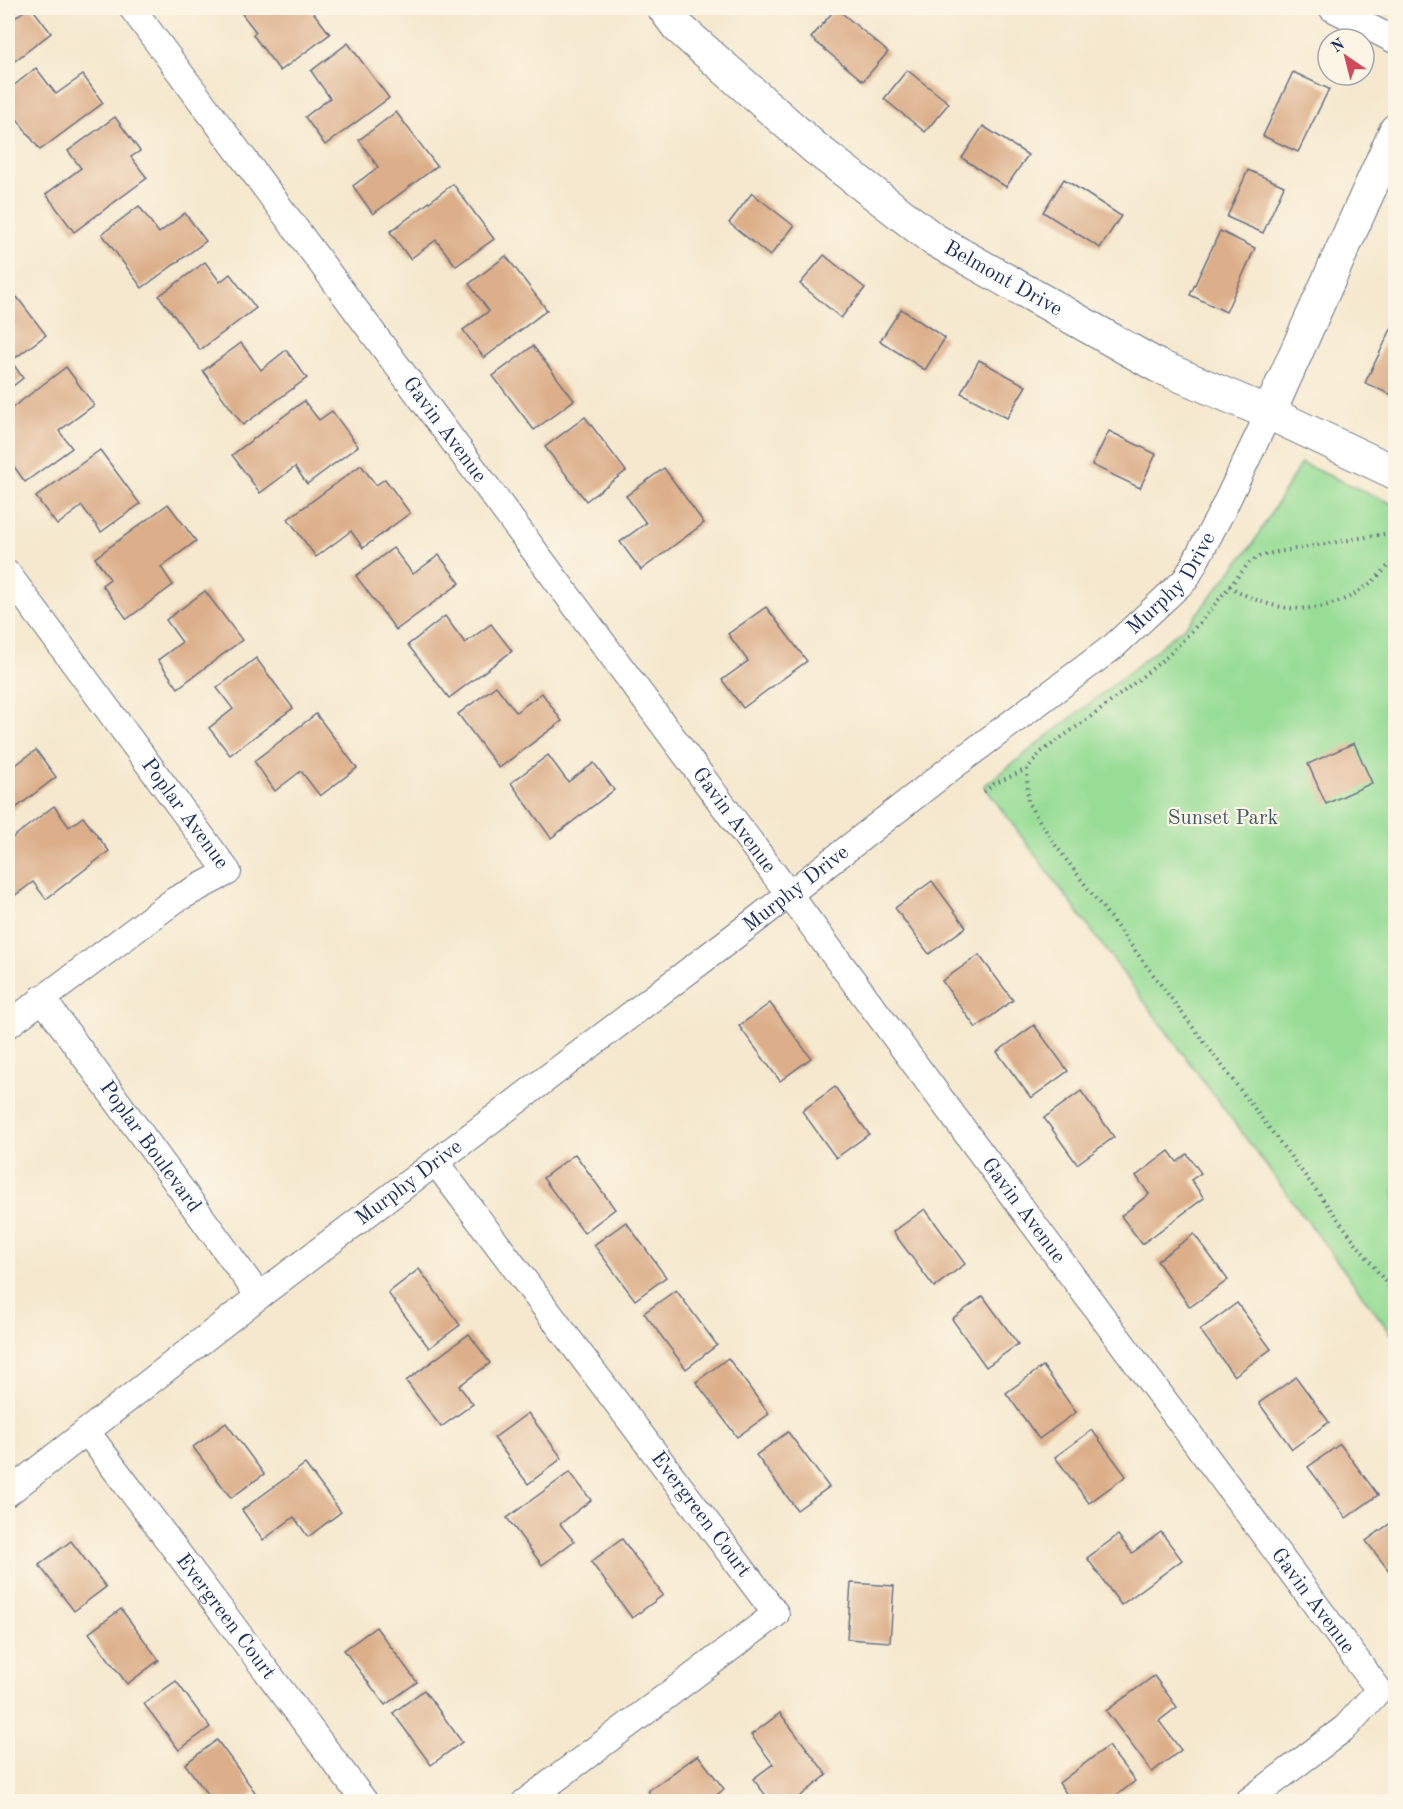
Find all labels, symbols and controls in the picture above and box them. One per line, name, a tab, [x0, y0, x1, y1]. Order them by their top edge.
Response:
north arrow	[1316, 27, 1376, 87]
text: N	[1329, 36, 1349, 56]
street label: Belmont Drive	[941, 237, 1066, 320]
street label: Gavin Avenue	[399, 373, 491, 486]
street label: Murphy Drive	[1123, 529, 1219, 639]
street label: Poplar Avenue	[137, 754, 233, 873]
street label: Gavin Avenue	[688, 763, 780, 877]
park label: Sunset Park	[1168, 808, 1278, 829]
street label: Murphy Drive	[739, 841, 853, 936]
street label: Poplar Boulevard	[96, 1077, 205, 1216]
street label: Murphy Drive	[352, 1136, 466, 1229]
street label: Gavin Avenue	[978, 1154, 1069, 1267]
street label: Evergreen Court	[647, 1448, 755, 1581]
street label: Gavin Avenue	[1267, 1544, 1359, 1658]
street label: Evergreen Court	[172, 1550, 280, 1683]

